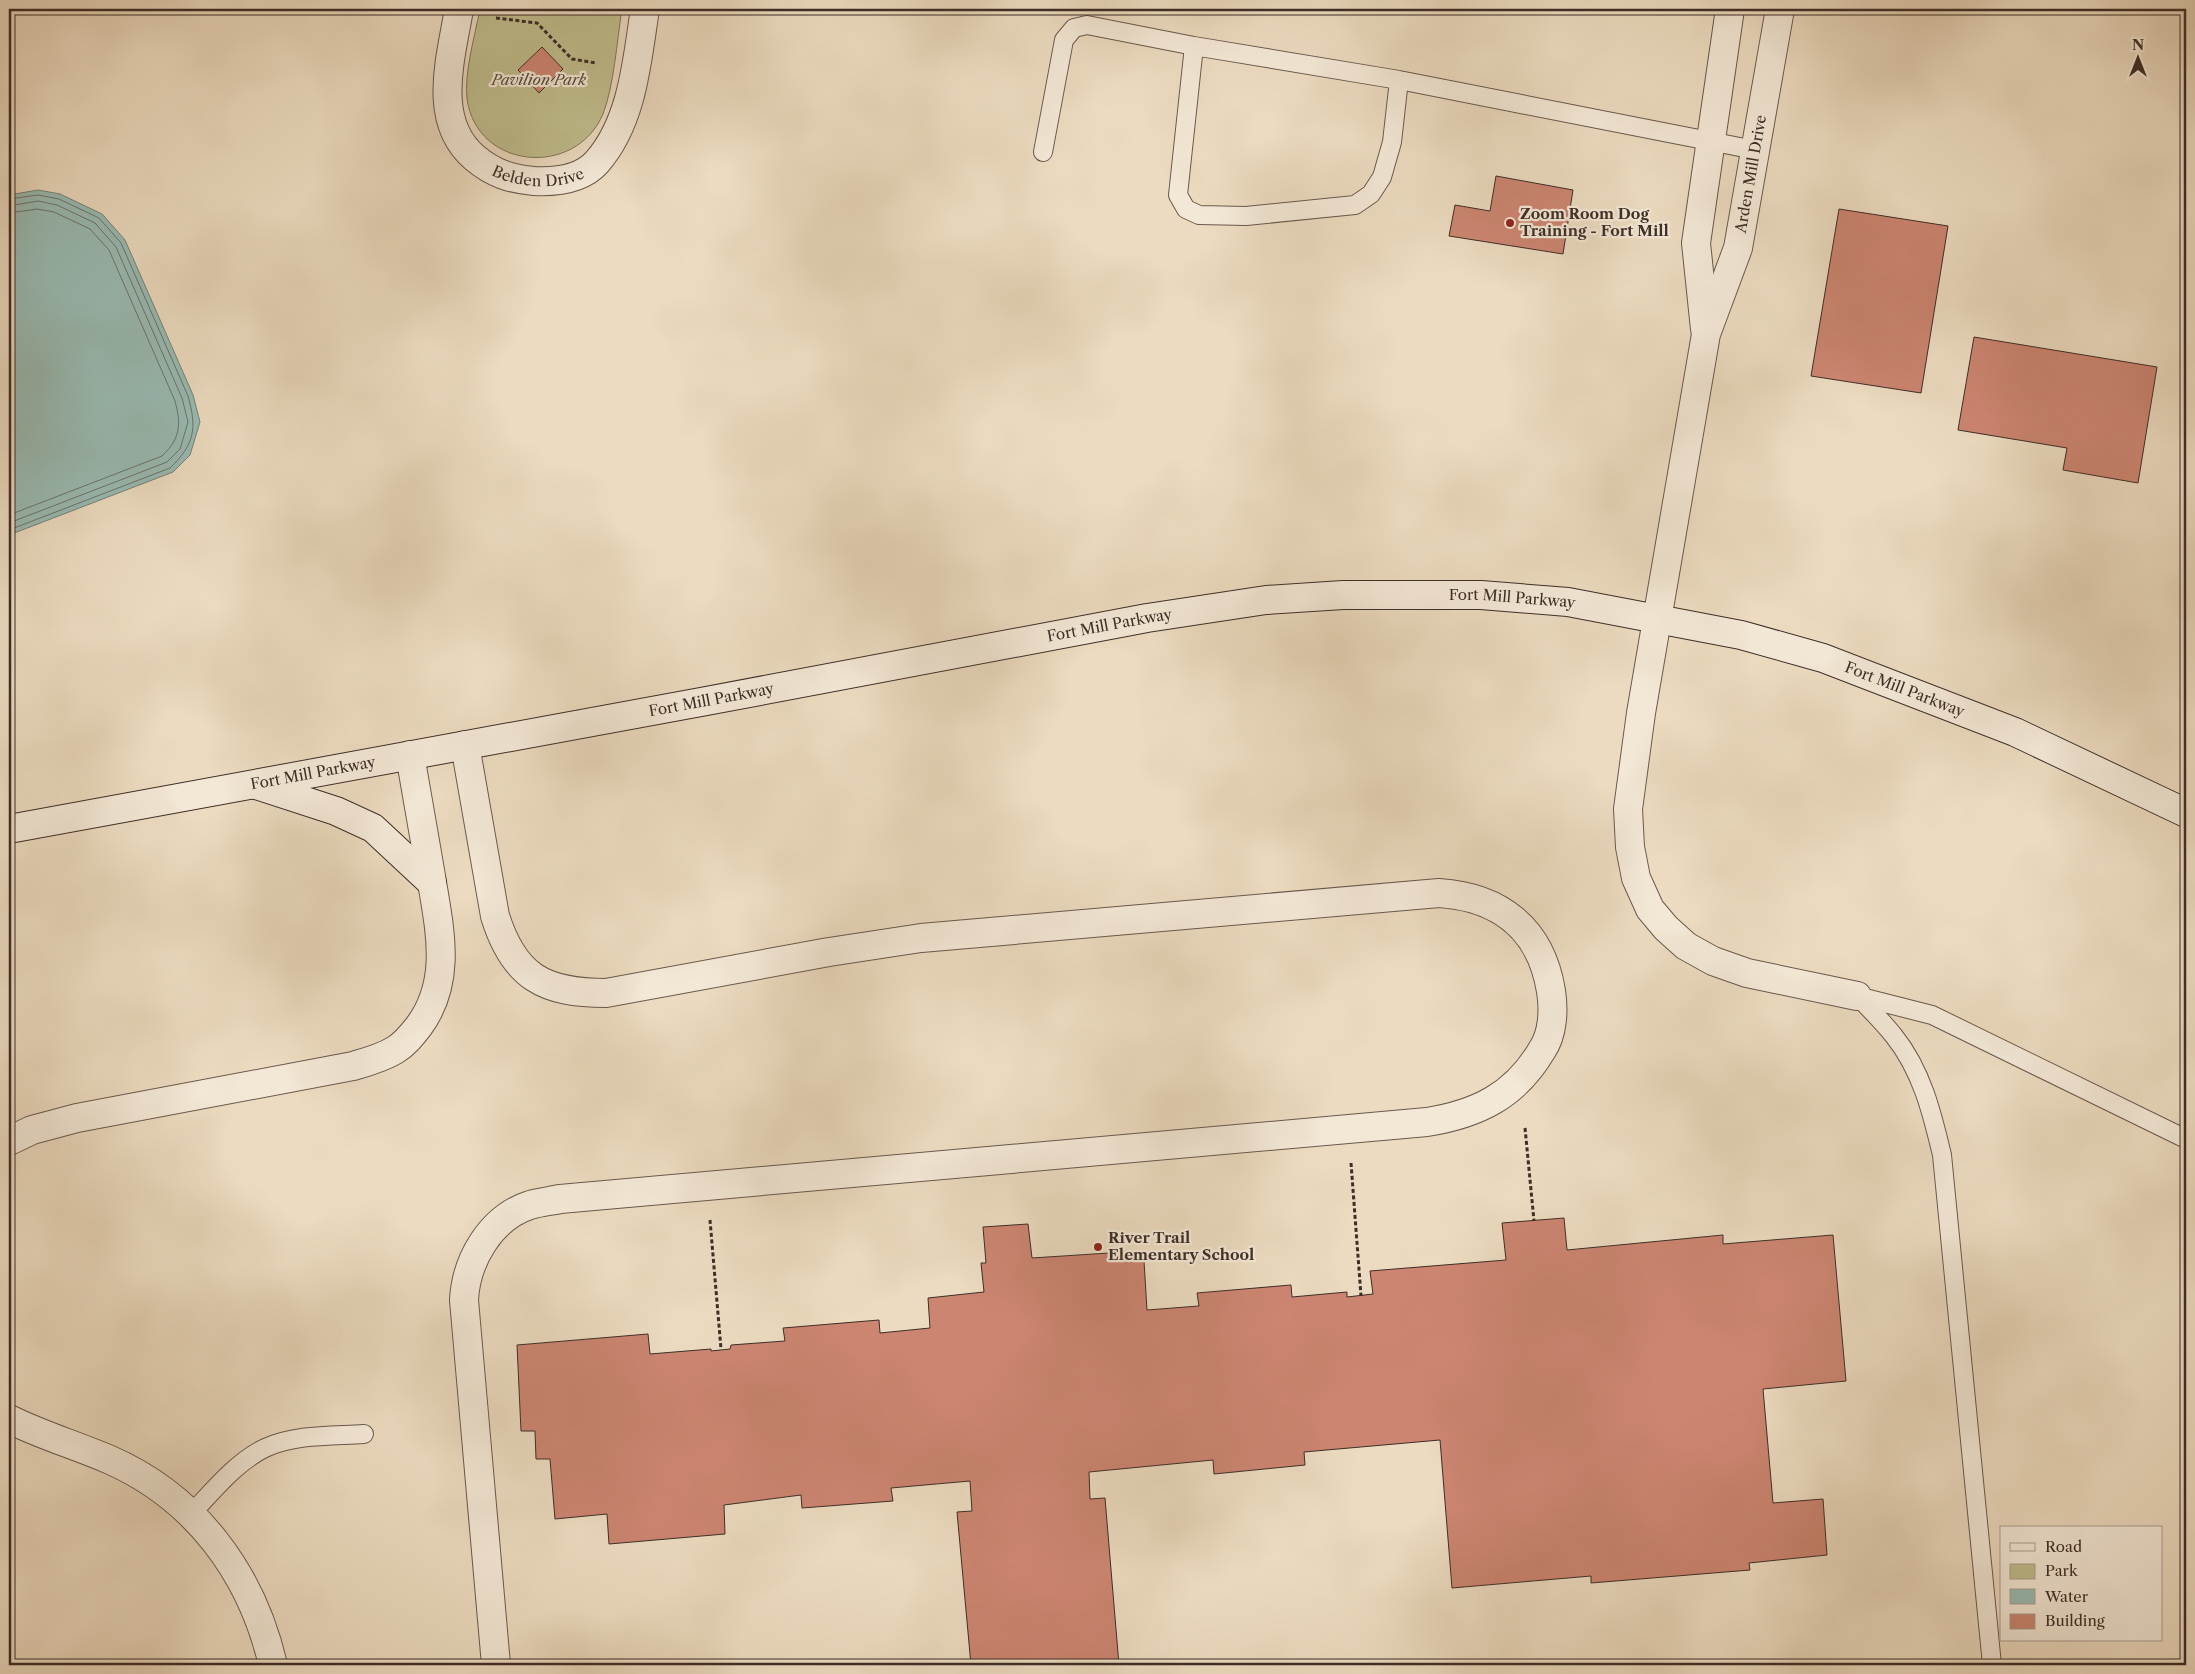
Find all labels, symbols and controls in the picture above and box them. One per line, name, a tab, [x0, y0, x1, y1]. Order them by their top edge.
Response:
north arrow	[2112, 32, 2162, 82]
text: N	[2132, 36, 2144, 54]
park label: Pavilion Park	[491, 70, 587, 89]
street label: Arden Mill Drive	[1731, 113, 1770, 236]
street label: Belden Drive	[489, 161, 587, 190]
place label: Zoom Room Dog Training - Fort Mill	[1520, 204, 1669, 240]
marker: Zoom Room Dog Training - Fort Mill	[1504, 217, 1516, 229]
street label: Fort Mill Parkway	[1449, 585, 1578, 612]
street label: Fort Mill Parkway	[1045, 604, 1174, 646]
street label: Fort Mill Parkway	[1842, 657, 1968, 721]
street label: Fort Mill Parkway	[647, 678, 776, 720]
street label: Fort Mill Parkway	[249, 752, 378, 794]
place label: River Trail Elementary School	[1108, 1228, 1254, 1264]
marker: River Trail Elementary School	[1092, 1241, 1104, 1253]
legend	[2000, 1526, 2162, 1642]
text: Road	[2045, 1537, 2082, 1556]
text: Park	[2045, 1561, 2079, 1580]
text: Water	[2044, 1587, 2089, 1606]
text: Building	[2045, 1611, 2105, 1630]

